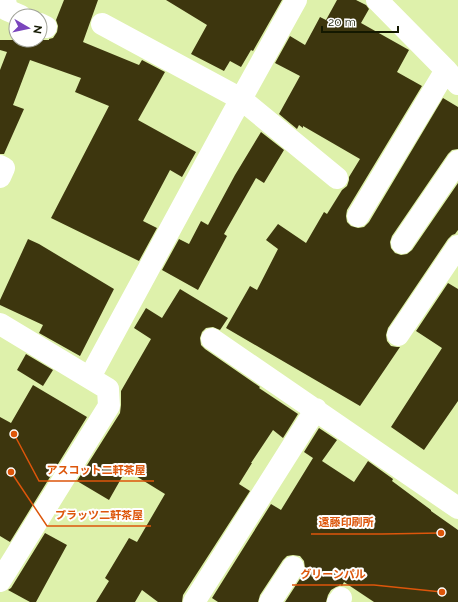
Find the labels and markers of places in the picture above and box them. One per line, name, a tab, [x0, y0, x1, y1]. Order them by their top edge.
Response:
callout: アスコット二軒茶屋	[39, 458, 154, 481]
callout: プラッツ二軒茶屋	[47, 503, 151, 526]
callout: 遠藤印刷所	[311, 511, 382, 534]
callout: グリーンパル	[292, 562, 374, 585]

